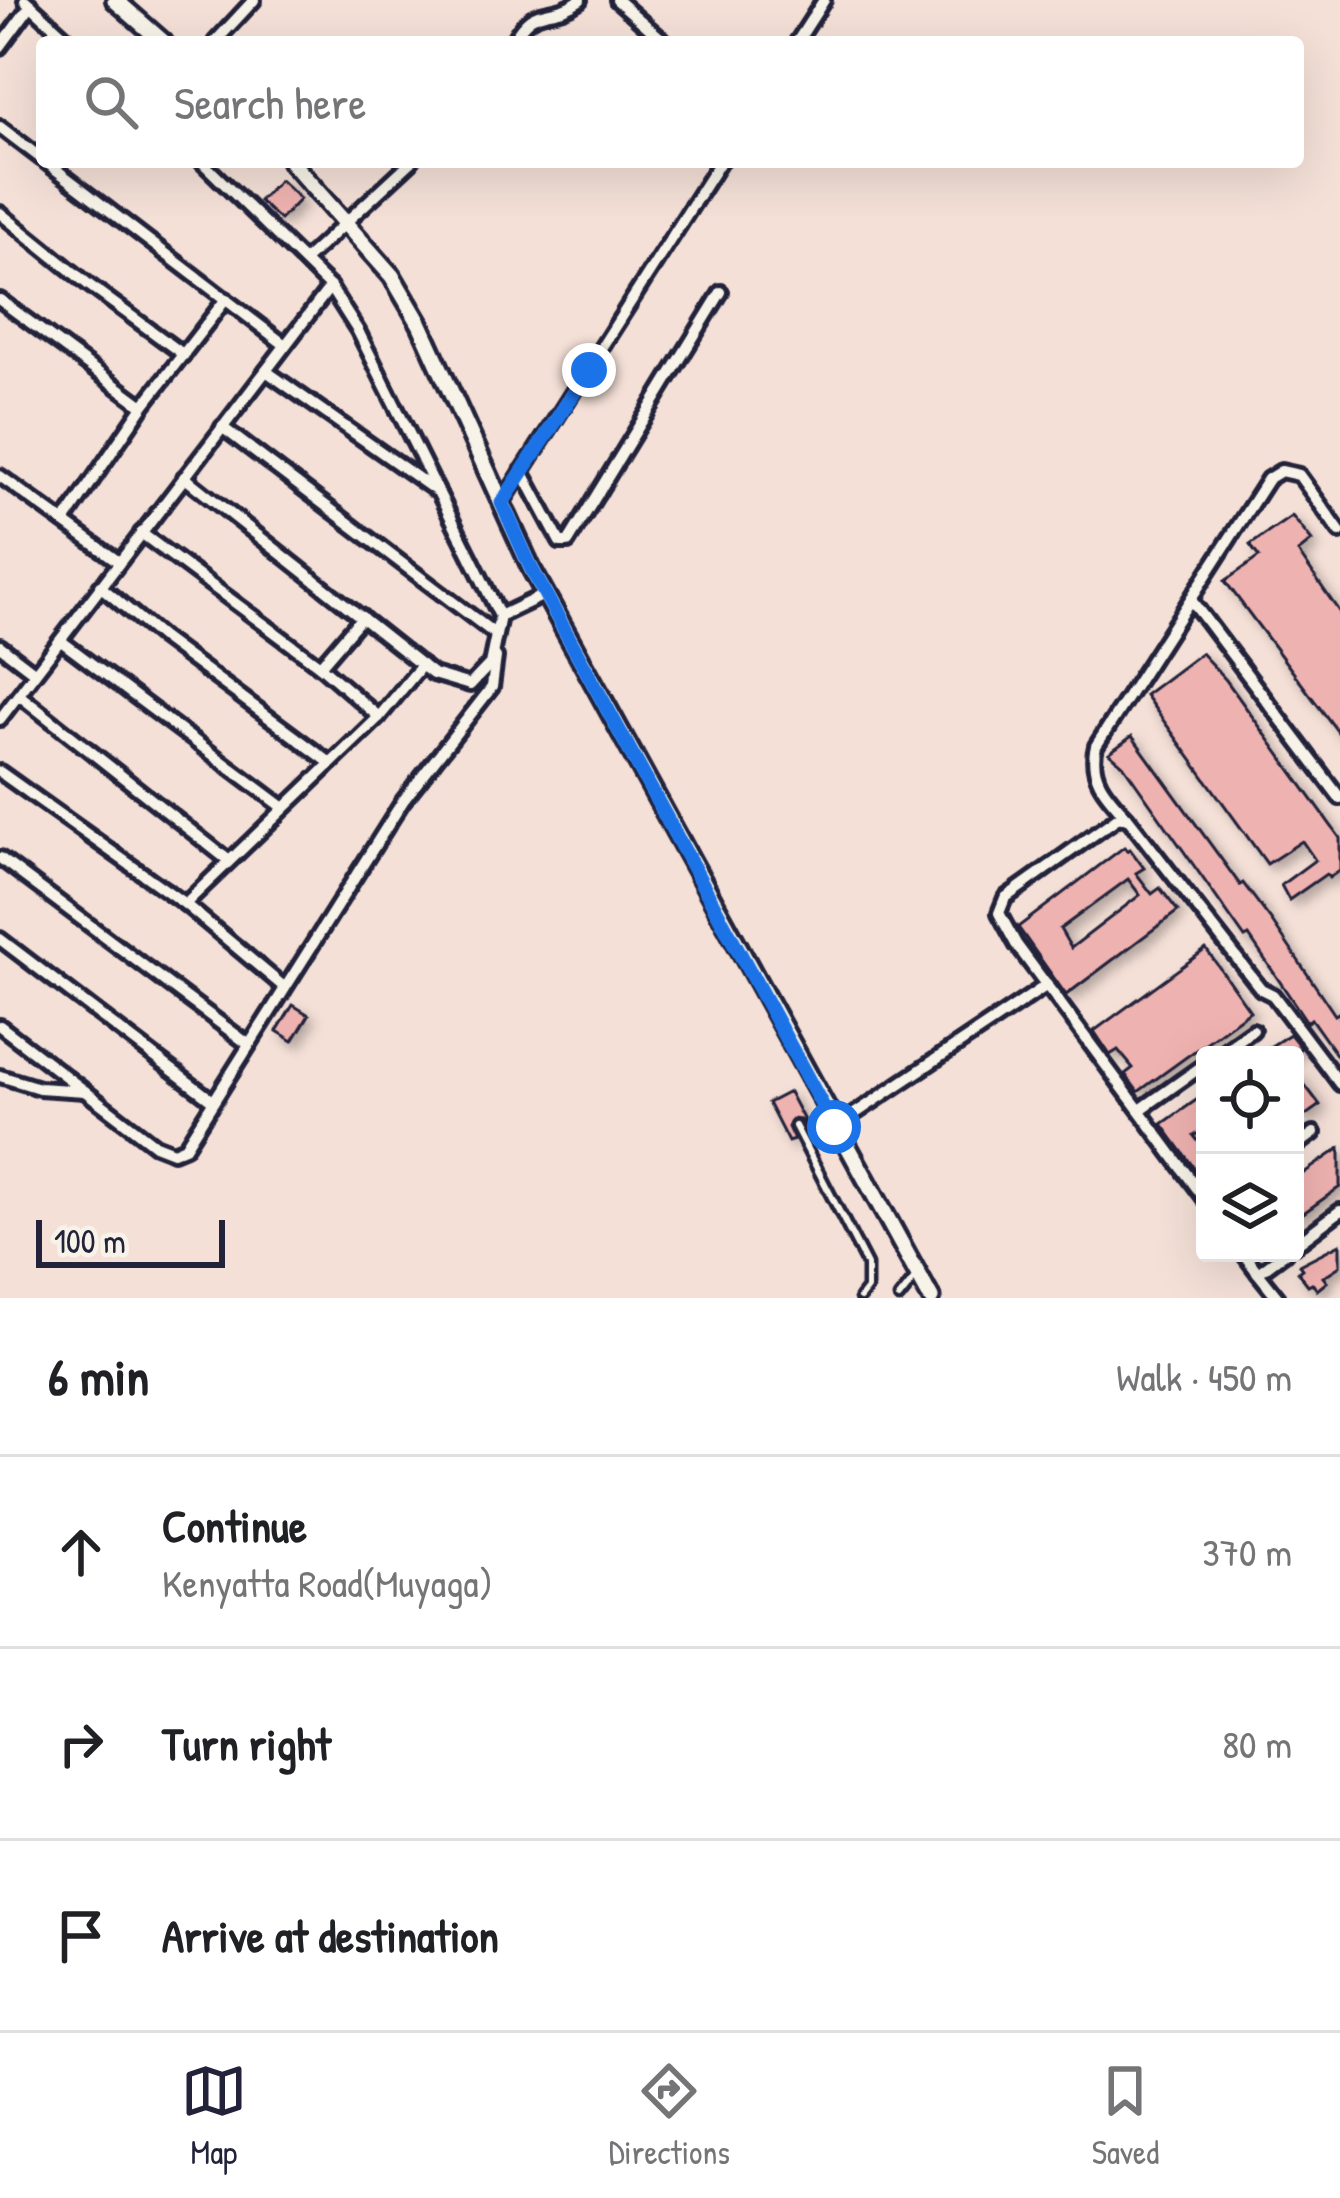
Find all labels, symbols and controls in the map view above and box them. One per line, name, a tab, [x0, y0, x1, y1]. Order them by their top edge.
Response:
search box	[36, 36, 1304, 168]
icon: search	[78, 69, 144, 135]
text: Search here	[174, 72, 366, 133]
route end	[562, 343, 616, 397]
map controls	[1196, 1046, 1304, 1262]
button: locate	[1196, 1046, 1304, 1154]
route start	[807, 1100, 861, 1154]
button: layers	[1196, 1154, 1304, 1262]
scale bar	[36, 1214, 225, 1267]
text: 100 m	[54, 1219, 126, 1263]
text: 6 min	[48, 1342, 149, 1411]
text: Walk · 450 m	[1116, 1350, 1292, 1403]
text: Continue	[162, 1495, 307, 1556]
icon: ahead	[48, 1519, 114, 1585]
text: 370 m	[1202, 1525, 1292, 1578]
text: Kenyatta Road(Muyaga)	[162, 1556, 493, 1609]
icon: right	[48, 1711, 114, 1777]
text: Turn right	[162, 1713, 331, 1774]
text: 80 m	[1222, 1717, 1292, 1770]
icon: arrive	[48, 1903, 114, 1969]
text: Arrive at destination	[162, 1905, 499, 1966]
tab: Map	[181, 2058, 247, 2174]
tab: Directions	[609, 2058, 730, 2174]
tab: Saved	[1092, 2058, 1159, 2174]

